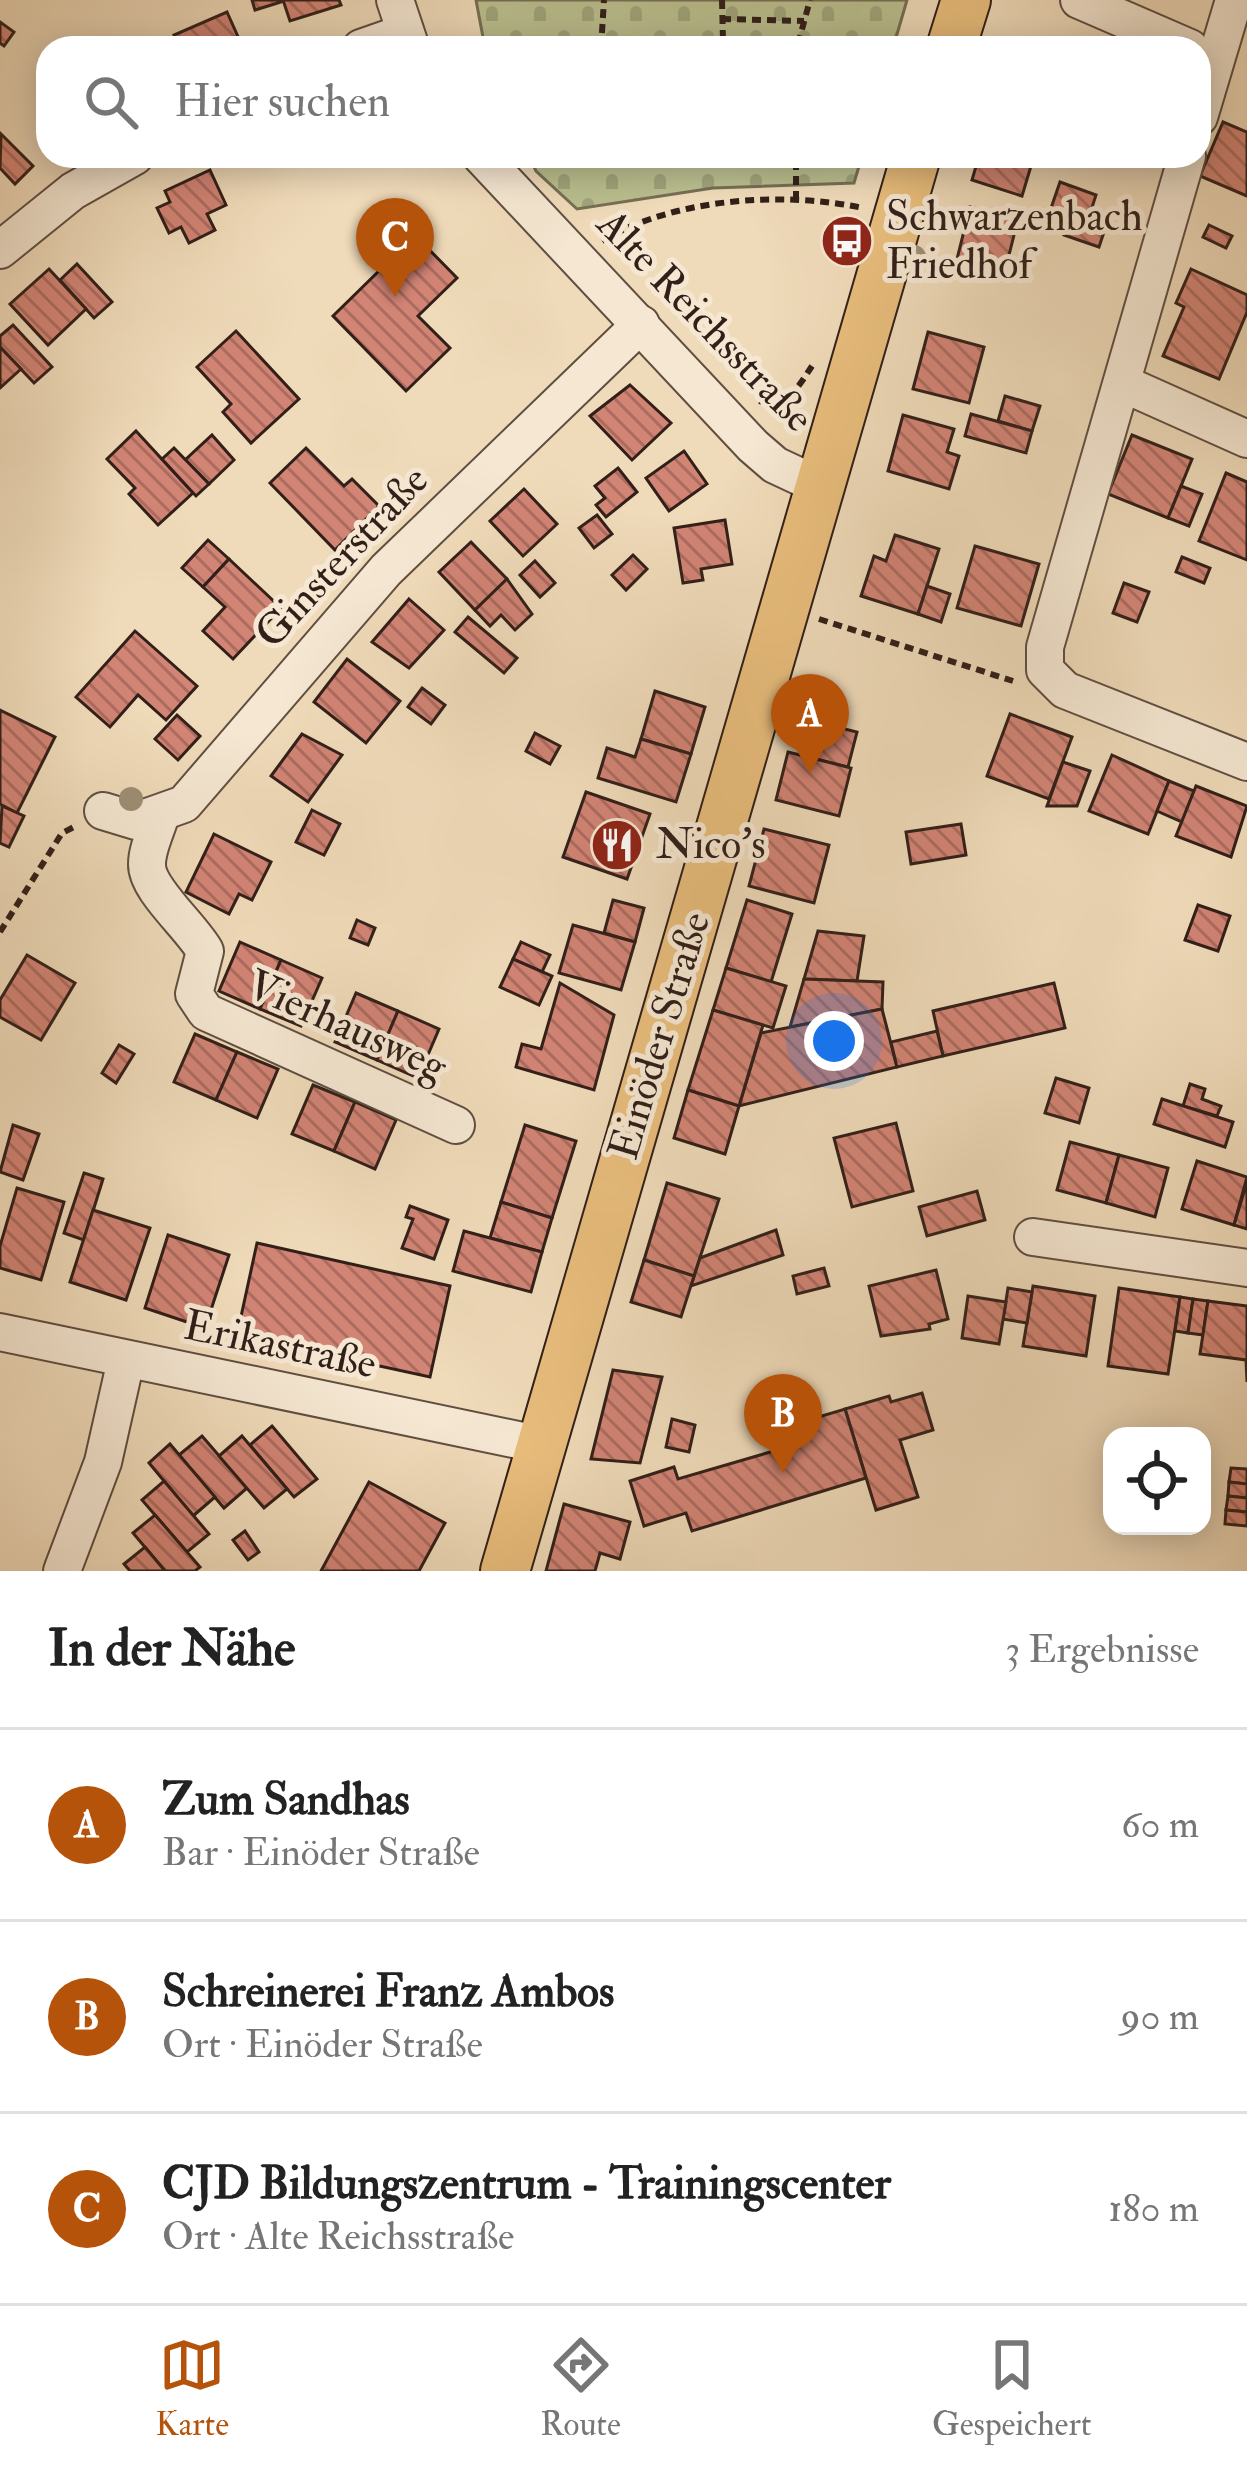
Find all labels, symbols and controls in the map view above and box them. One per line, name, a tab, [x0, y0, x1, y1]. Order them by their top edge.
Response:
search box	[36, 36, 1211, 168]
icon: search	[78, 69, 144, 135]
text: Hier suchen	[174, 74, 390, 130]
place label: Schwarzenbach Friedhof	[886, 191, 1143, 291]
pin: C	[356, 198, 434, 297]
street label: Alte Reichsstraße	[585, 198, 824, 443]
bus stop icon: Schwarzenbach Friedhof	[819, 213, 875, 269]
street label: Ginsterstraße	[244, 455, 440, 659]
pin: A	[771, 674, 849, 773]
restaurant icon: Nico's	[589, 817, 645, 873]
place label: Nico's	[656, 819, 766, 871]
street label: Einöder Straße	[598, 906, 722, 1166]
street label: Vierhausweg	[239, 959, 456, 1094]
your location	[804, 1011, 864, 1071]
street label: Erikastraße	[179, 1299, 381, 1391]
pin: B	[744, 1374, 822, 1473]
map controls	[1103, 1427, 1211, 1535]
button: locate	[1103, 1427, 1211, 1535]
text: In der Nähe	[48, 1617, 295, 1681]
text: 3 Ergebnisse	[1005, 1625, 1199, 1674]
text: Zum Sandhas	[162, 1772, 410, 1828]
text: A	[75, 1800, 99, 1849]
text: 60 m	[1121, 1800, 1199, 1849]
text: Bar · Einöder Straße	[162, 1828, 480, 1877]
text: Schreinerei Franz Ambos	[162, 1964, 614, 2020]
text: B	[74, 1992, 100, 2041]
text: 90 m	[1121, 1992, 1199, 2041]
text: Ort · Einöder Straße	[162, 2020, 483, 2069]
text: CJD Bildungszentrum - Trainingscenter	[162, 2156, 891, 2212]
text: C	[73, 2184, 101, 2233]
text: 180 m	[1108, 2184, 1199, 2233]
text: Ort · Alte Reichsstraße	[162, 2212, 514, 2261]
tab: Karte	[156, 2332, 229, 2445]
tab: Route	[540, 2332, 621, 2445]
tab: Gespeichert	[932, 2332, 1091, 2445]

